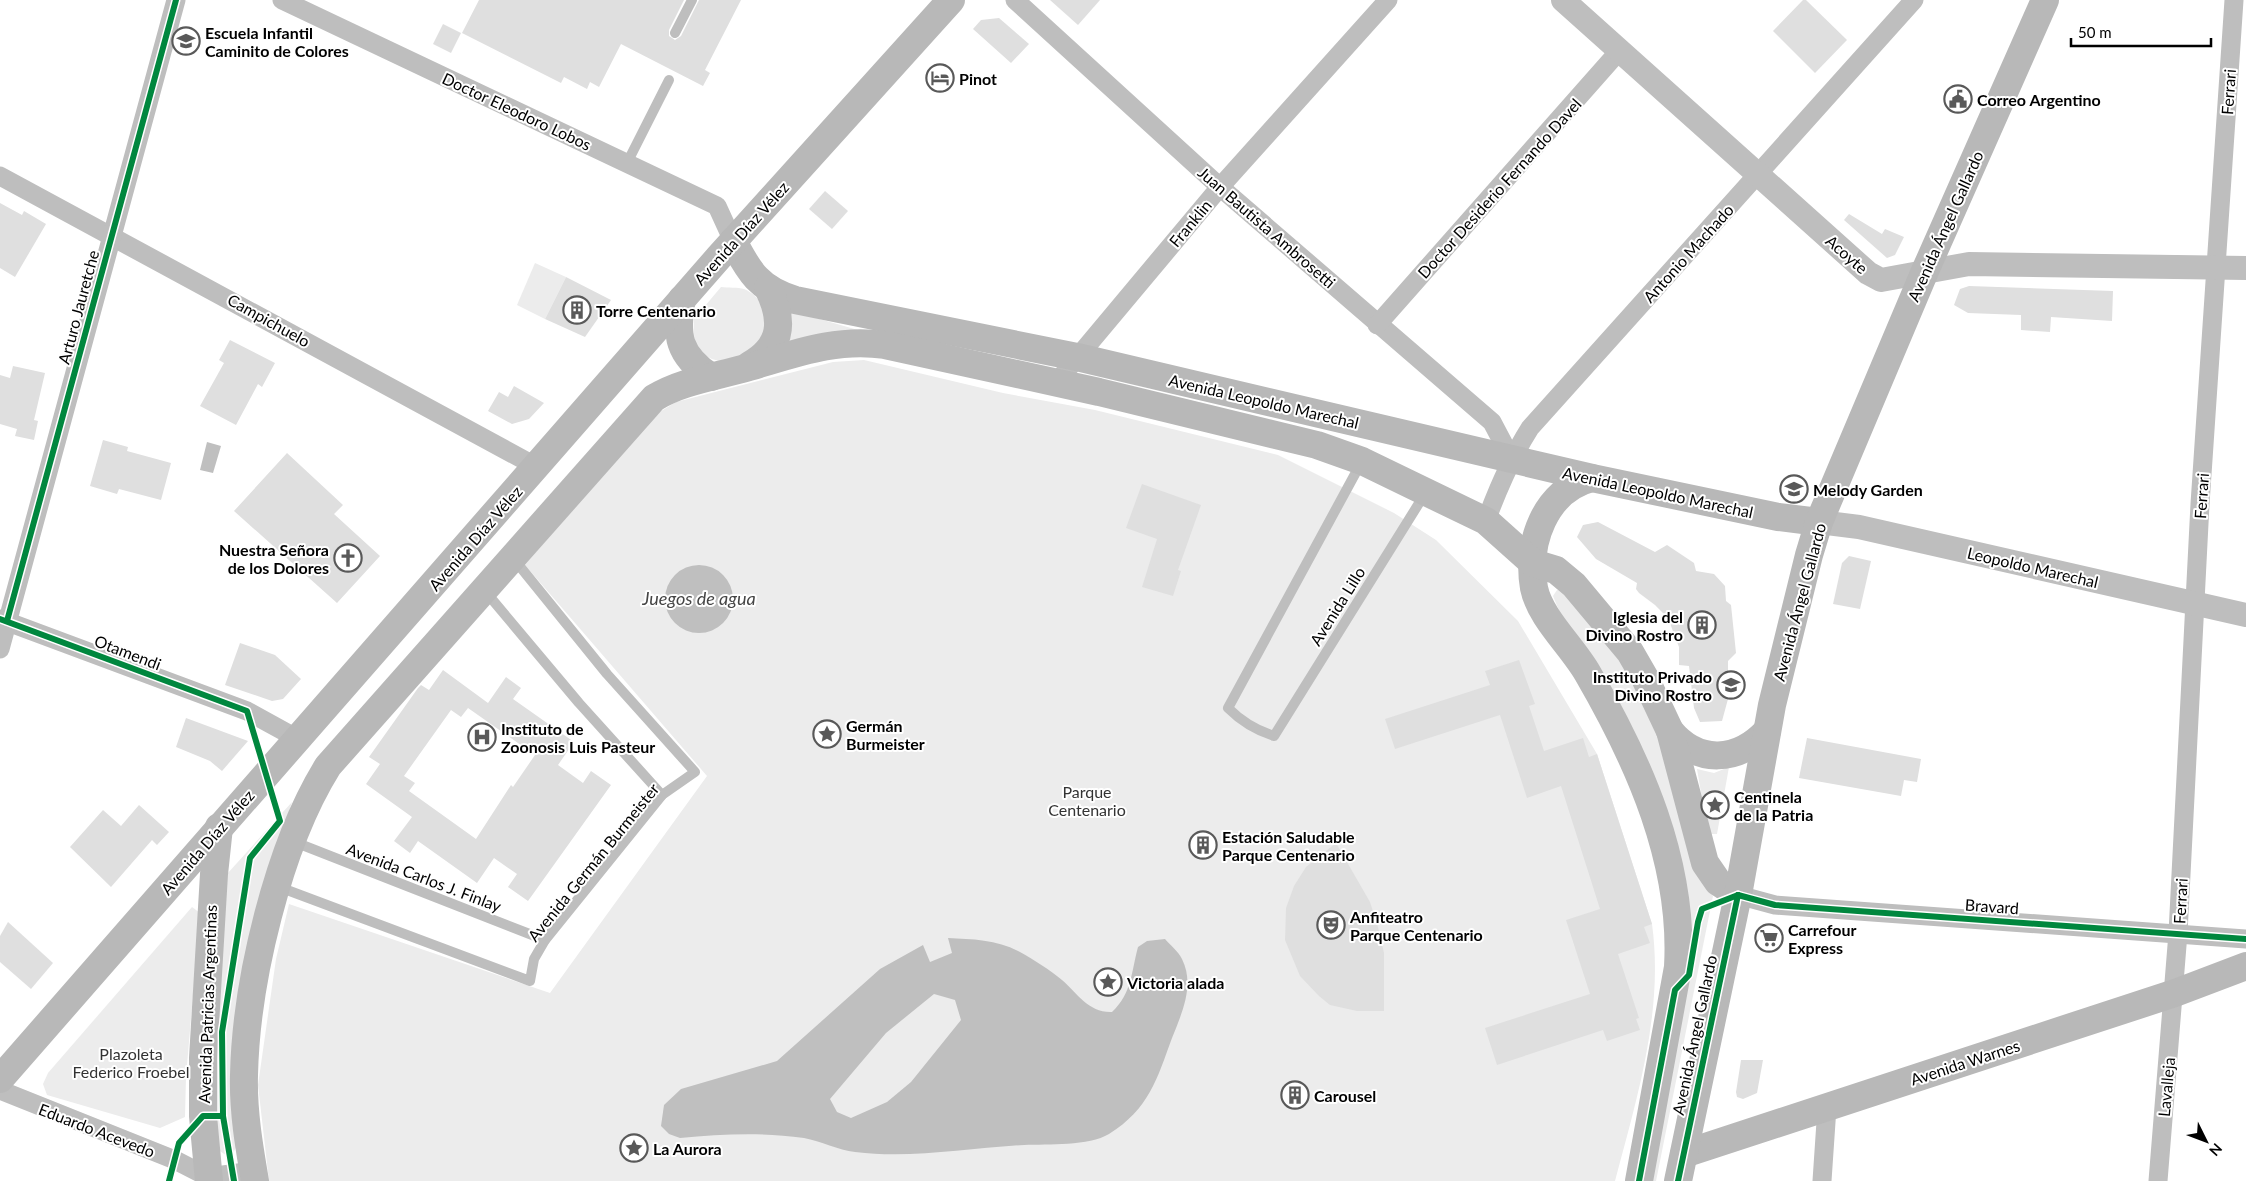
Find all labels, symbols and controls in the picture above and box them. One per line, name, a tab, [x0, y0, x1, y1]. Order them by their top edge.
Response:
scale bar	[2071, 15, 2211, 47]
place label: Escuela Infantil Caminito de Colores	[205, 23, 349, 60]
text: 50 m	[2078, 23, 2112, 41]
school or university icon: Escuela Infantil Caminito de Colores	[171, 26, 201, 56]
hotel icon: Pinot	[925, 63, 955, 93]
street label: Doctor Eleodoro Lobos	[440, 68, 594, 154]
street label: Ferrari	[2217, 68, 2239, 116]
place label: Pinot	[959, 69, 997, 88]
public building icon: Correo Argentino	[1943, 84, 1973, 114]
place label: Correo Argentino	[1977, 90, 2101, 109]
street label: Doctor Desiderio Fernando Davel	[1413, 94, 1585, 282]
street label: Avenida Ángel Gallardo	[1903, 148, 1987, 304]
street label: Juan Bautista Ambrosetti	[1195, 162, 1339, 292]
street label: Avenida Díaz Vélez	[690, 177, 792, 289]
street label: Franklin	[1165, 196, 1215, 250]
street label: Antonio Machado	[1639, 200, 1737, 306]
street label: Acoyte	[1822, 231, 1872, 277]
street label: Arturo Jauretche	[54, 248, 102, 366]
street label: Campichuelo	[224, 290, 314, 350]
building icon: Torre Centenario	[562, 295, 592, 325]
place label: Torre Centenario	[596, 301, 716, 320]
street label: Avenida Leopoldo Marechal	[1167, 370, 1361, 432]
street label: Avenida Leopoldo Marechal	[1561, 463, 1755, 521]
street label: Ferrari	[2190, 472, 2212, 520]
school or university icon: Melody Garden	[1779, 474, 1809, 504]
place label: Melody Garden	[1813, 480, 1923, 499]
street label: Avenida Díaz Vélez	[424, 482, 526, 594]
street label: Avenida Ángel Gallardo	[1769, 521, 1829, 683]
place label: Nuestra Señora de los Dolores	[219, 540, 329, 577]
church icon: Nuestra Señora de los Dolores	[333, 543, 363, 573]
street label: Leopoldo Marechal	[1966, 543, 2100, 591]
street label: Avenida Lillo	[1305, 563, 1369, 649]
water label: Juegos de agua	[641, 587, 756, 609]
place label: Iglesia del Divino Rostro	[1585, 607, 1683, 644]
building icon: Iglesia del Divino Rostro	[1687, 610, 1717, 640]
street label: Otamendi	[92, 631, 164, 673]
place label: Instituto Privado Divino Rostro	[1593, 667, 1712, 704]
school or university icon: Instituto Privado Divino Rostro	[1716, 670, 1746, 700]
place label: Germán Burmeister	[846, 716, 925, 753]
place label: Instituto de Zoonosis Luis Pasteur	[501, 719, 655, 756]
place icon: Germán Burmeister	[812, 719, 842, 749]
hospital icon: Instituto de Zoonosis Luis Pasteur	[467, 722, 497, 752]
street label: Avenida Germán Burmeister	[523, 779, 663, 945]
park label: Parque Centenario	[1048, 782, 1126, 819]
street label: Avenida Díaz Vélez	[156, 786, 258, 898]
place label: Centinela de la Patria	[1734, 787, 1813, 824]
place icon: Centinela de la Patria	[1700, 790, 1730, 820]
place label: Estación Saludable Parque Centenario	[1222, 827, 1355, 864]
building icon: Estación Saludable Parque Centenario	[1188, 830, 1218, 860]
street label: Avenida Carlos J. Finlay	[344, 839, 505, 916]
street label: Ferrari	[2169, 878, 2191, 924]
street label: Bravard	[1964, 895, 2020, 917]
street label: Avenida Patricias Argentinas	[194, 904, 220, 1104]
place label: Anfiteatro Parque Centenario	[1349, 907, 1483, 944]
theatre icon: Anfiteatro Parque Centenario	[1316, 910, 1346, 940]
place label: Carrefour Express	[1788, 920, 1857, 957]
supermarket icon: Carrefour Express	[1754, 923, 1784, 953]
street label: Avenida Ángel Gallardo	[1668, 953, 1720, 1117]
place icon: Victoria alada	[1093, 967, 1123, 997]
place label: Victoria alada	[1126, 973, 1224, 992]
street label: Avenida Warnes	[1908, 1035, 2022, 1089]
park label: Plazoleta Federico Froebel	[72, 1044, 190, 1081]
street label: Lavalleja	[2154, 1056, 2178, 1118]
building icon: Carousel	[1280, 1080, 1310, 1110]
place label: Carousel	[1314, 1086, 1376, 1105]
street label: Eduardo Acevedo	[36, 1099, 158, 1161]
north arrow	[2181, 1116, 2231, 1166]
place icon: La Aurora	[619, 1133, 649, 1163]
place label: La Aurora	[653, 1139, 722, 1158]
text: N	[2206, 1140, 2226, 1160]

